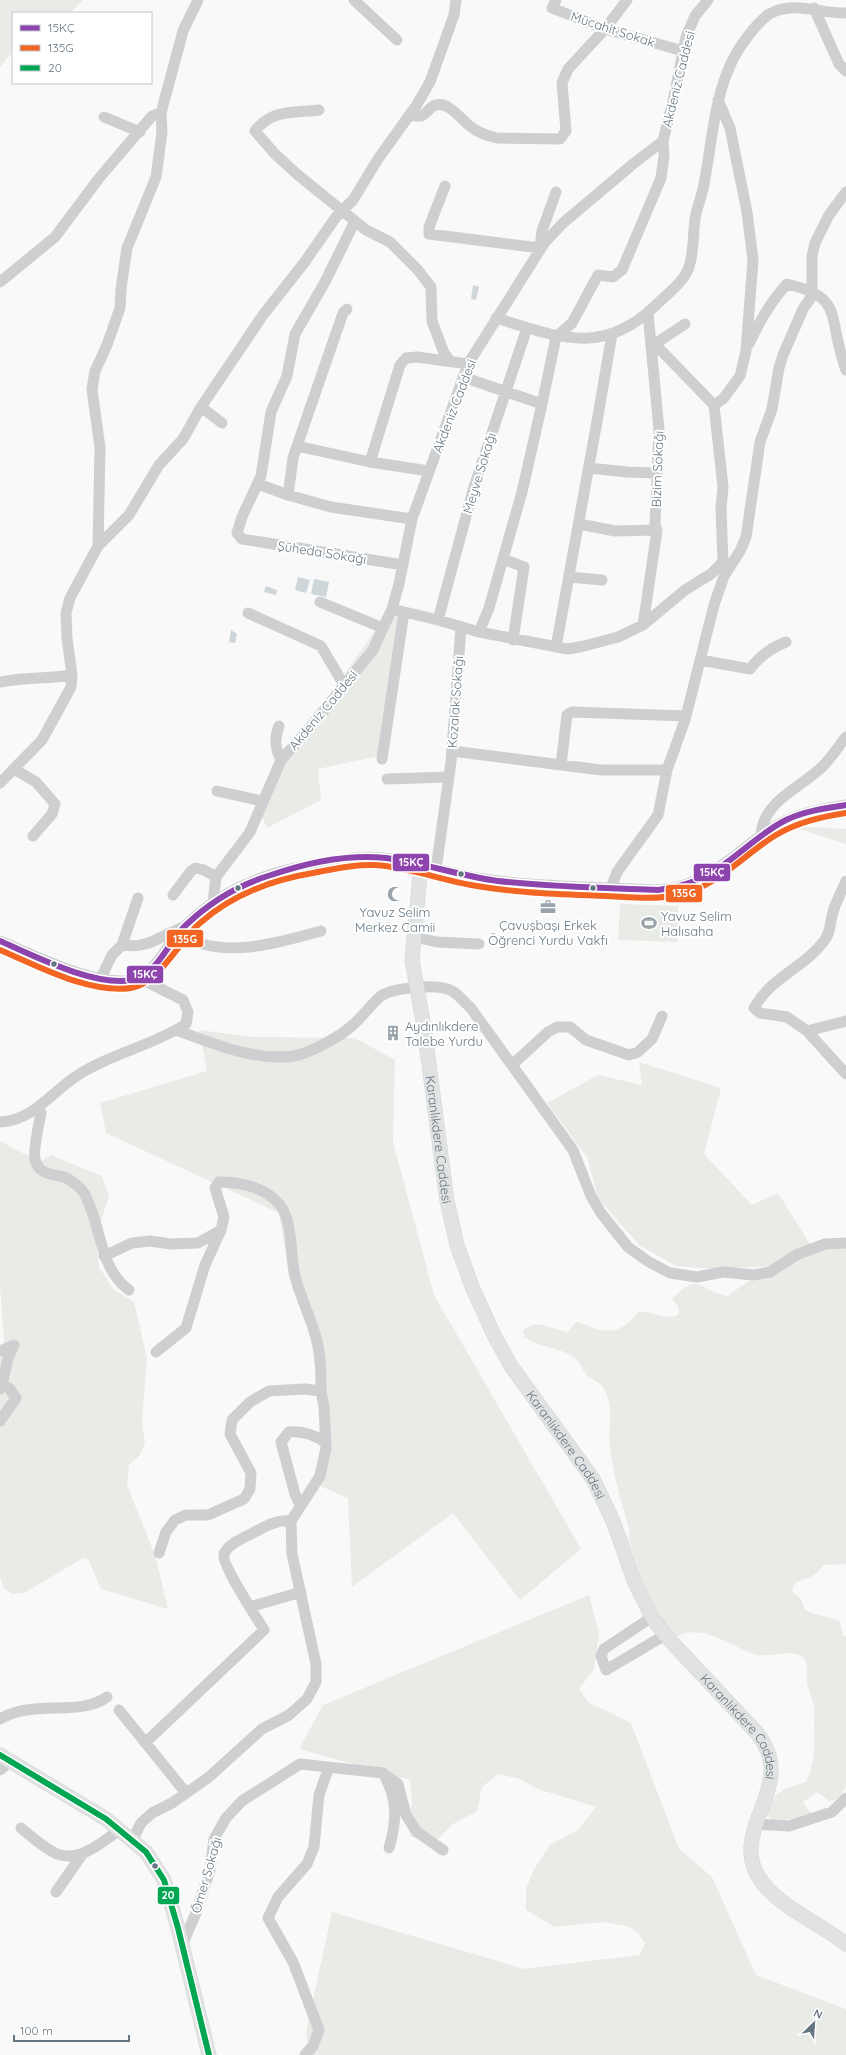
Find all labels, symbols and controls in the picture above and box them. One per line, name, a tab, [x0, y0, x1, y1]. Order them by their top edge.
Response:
street label: Mücahit Sokak	[569, 8, 657, 50]
legend	[12, 12, 152, 84]
text: 15KÇ	[48, 20, 75, 35]
street label: Akdeniz Caddesi	[658, 29, 698, 129]
text: 135G	[48, 40, 74, 55]
text: 20	[48, 60, 62, 75]
street label: Akdeniz Caddesi	[429, 357, 479, 455]
street label: Bizim Sokağı	[648, 430, 666, 508]
street label: Meyve Sokağı	[459, 431, 499, 515]
street label: Şüheda Sokağı	[277, 537, 367, 567]
street label: Kozalak Sokağı	[444, 655, 466, 749]
street label: Akdeniz Caddesi	[285, 667, 361, 753]
line badge: 15KÇ	[392, 853, 430, 872]
text: 15KÇ	[399, 855, 423, 869]
line badge: 15KÇ	[693, 863, 731, 882]
text: 15KÇ	[700, 865, 724, 879]
unlabelled marker	[456, 869, 466, 879]
unlabelled marker	[233, 883, 243, 893]
unlabelled marker	[588, 883, 598, 893]
line badge: 135G	[665, 884, 703, 903]
mosque icon: Yavuz Selim Merkez Camii	[386, 885, 404, 903]
text: 135G	[672, 886, 696, 900]
office icon: Çavuşbaşı Erkek Öğrenci Yurdu Vakfı	[539, 898, 557, 916]
place label: Yavuz Selim Merkez Camii	[355, 904, 435, 935]
place label: Yavuz Selim Halısaha	[661, 908, 732, 939]
sports icon: Yavuz Selim Halısaha	[640, 914, 658, 932]
place label: Çavuşbaşı Erkek Öğrenci Yurdu Vakfı	[488, 917, 608, 948]
line badge: 135G	[166, 929, 204, 948]
text: 135G	[173, 932, 197, 946]
unlabelled marker	[49, 959, 59, 969]
line badge: 15KÇ	[126, 965, 164, 984]
text: 15KÇ	[133, 967, 157, 981]
place label: Aydınlıkdere Talebe Yurdu	[405, 1018, 483, 1049]
building icon: Aydınlıkdere Talebe Yurdu	[384, 1024, 402, 1042]
street label: Karanlıkdere Caddesi	[423, 1075, 455, 1205]
street label: Karanlıkdere Caddesi	[523, 1387, 609, 1501]
street label: Karanlıkdere Caddesi	[697, 1670, 779, 1781]
street label: Ömer Sokağı	[187, 1835, 225, 1915]
unlabelled marker	[150, 1861, 160, 1871]
line badge: 20	[157, 1886, 180, 1905]
text: 20	[161, 1888, 175, 1902]
north arrow	[794, 2003, 834, 2043]
text: N	[812, 2006, 825, 2022]
scale bar	[14, 2017, 129, 2043]
text: 100 m	[20, 2023, 53, 2038]

